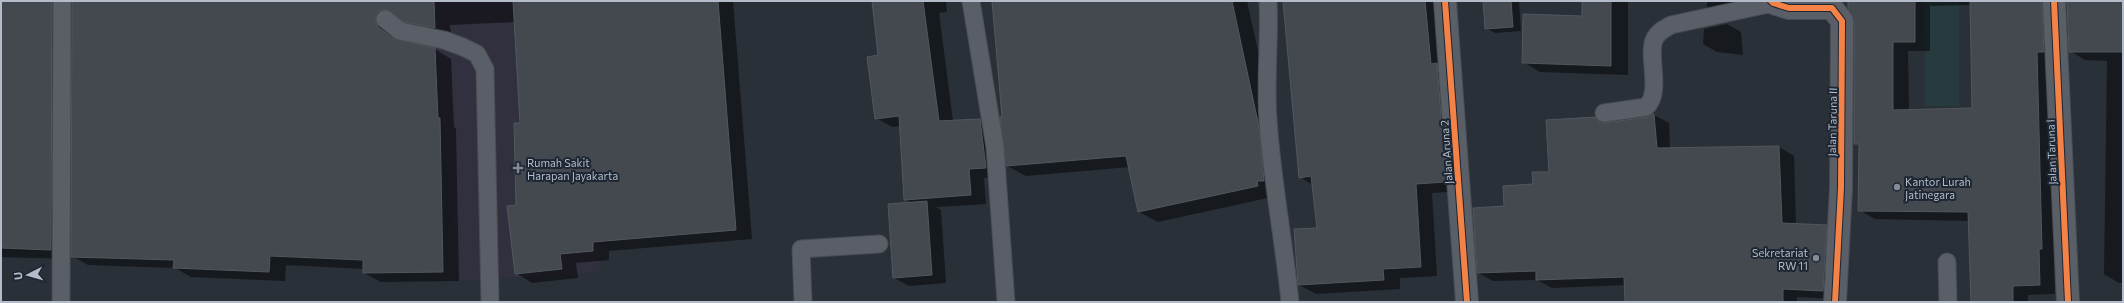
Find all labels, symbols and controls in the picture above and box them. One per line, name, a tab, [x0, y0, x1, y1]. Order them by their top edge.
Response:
street label: Jalan Taruna II	[1825, 88, 1840, 156]
street label: Jalan Aruna 2	[1437, 119, 1456, 185]
street label: Jalan Taruna I	[2043, 119, 2060, 185]
place label: Rumah Sakit Harapan Jayakarta	[527, 156, 618, 183]
marker: Rumah Sakit Harapan Jayakarta	[512, 162, 524, 174]
place label: Kantor Lurah Jatinegara	[1905, 175, 1971, 202]
marker: Kantor Lurah Jatinegara	[1892, 182, 1902, 192]
place label: Sekretariat RW 11	[1752, 246, 1808, 272]
marker: Sekretariat RW 11	[1811, 253, 1821, 263]
north arrow	[8, 255, 48, 295]
text: U	[11, 271, 24, 281]

